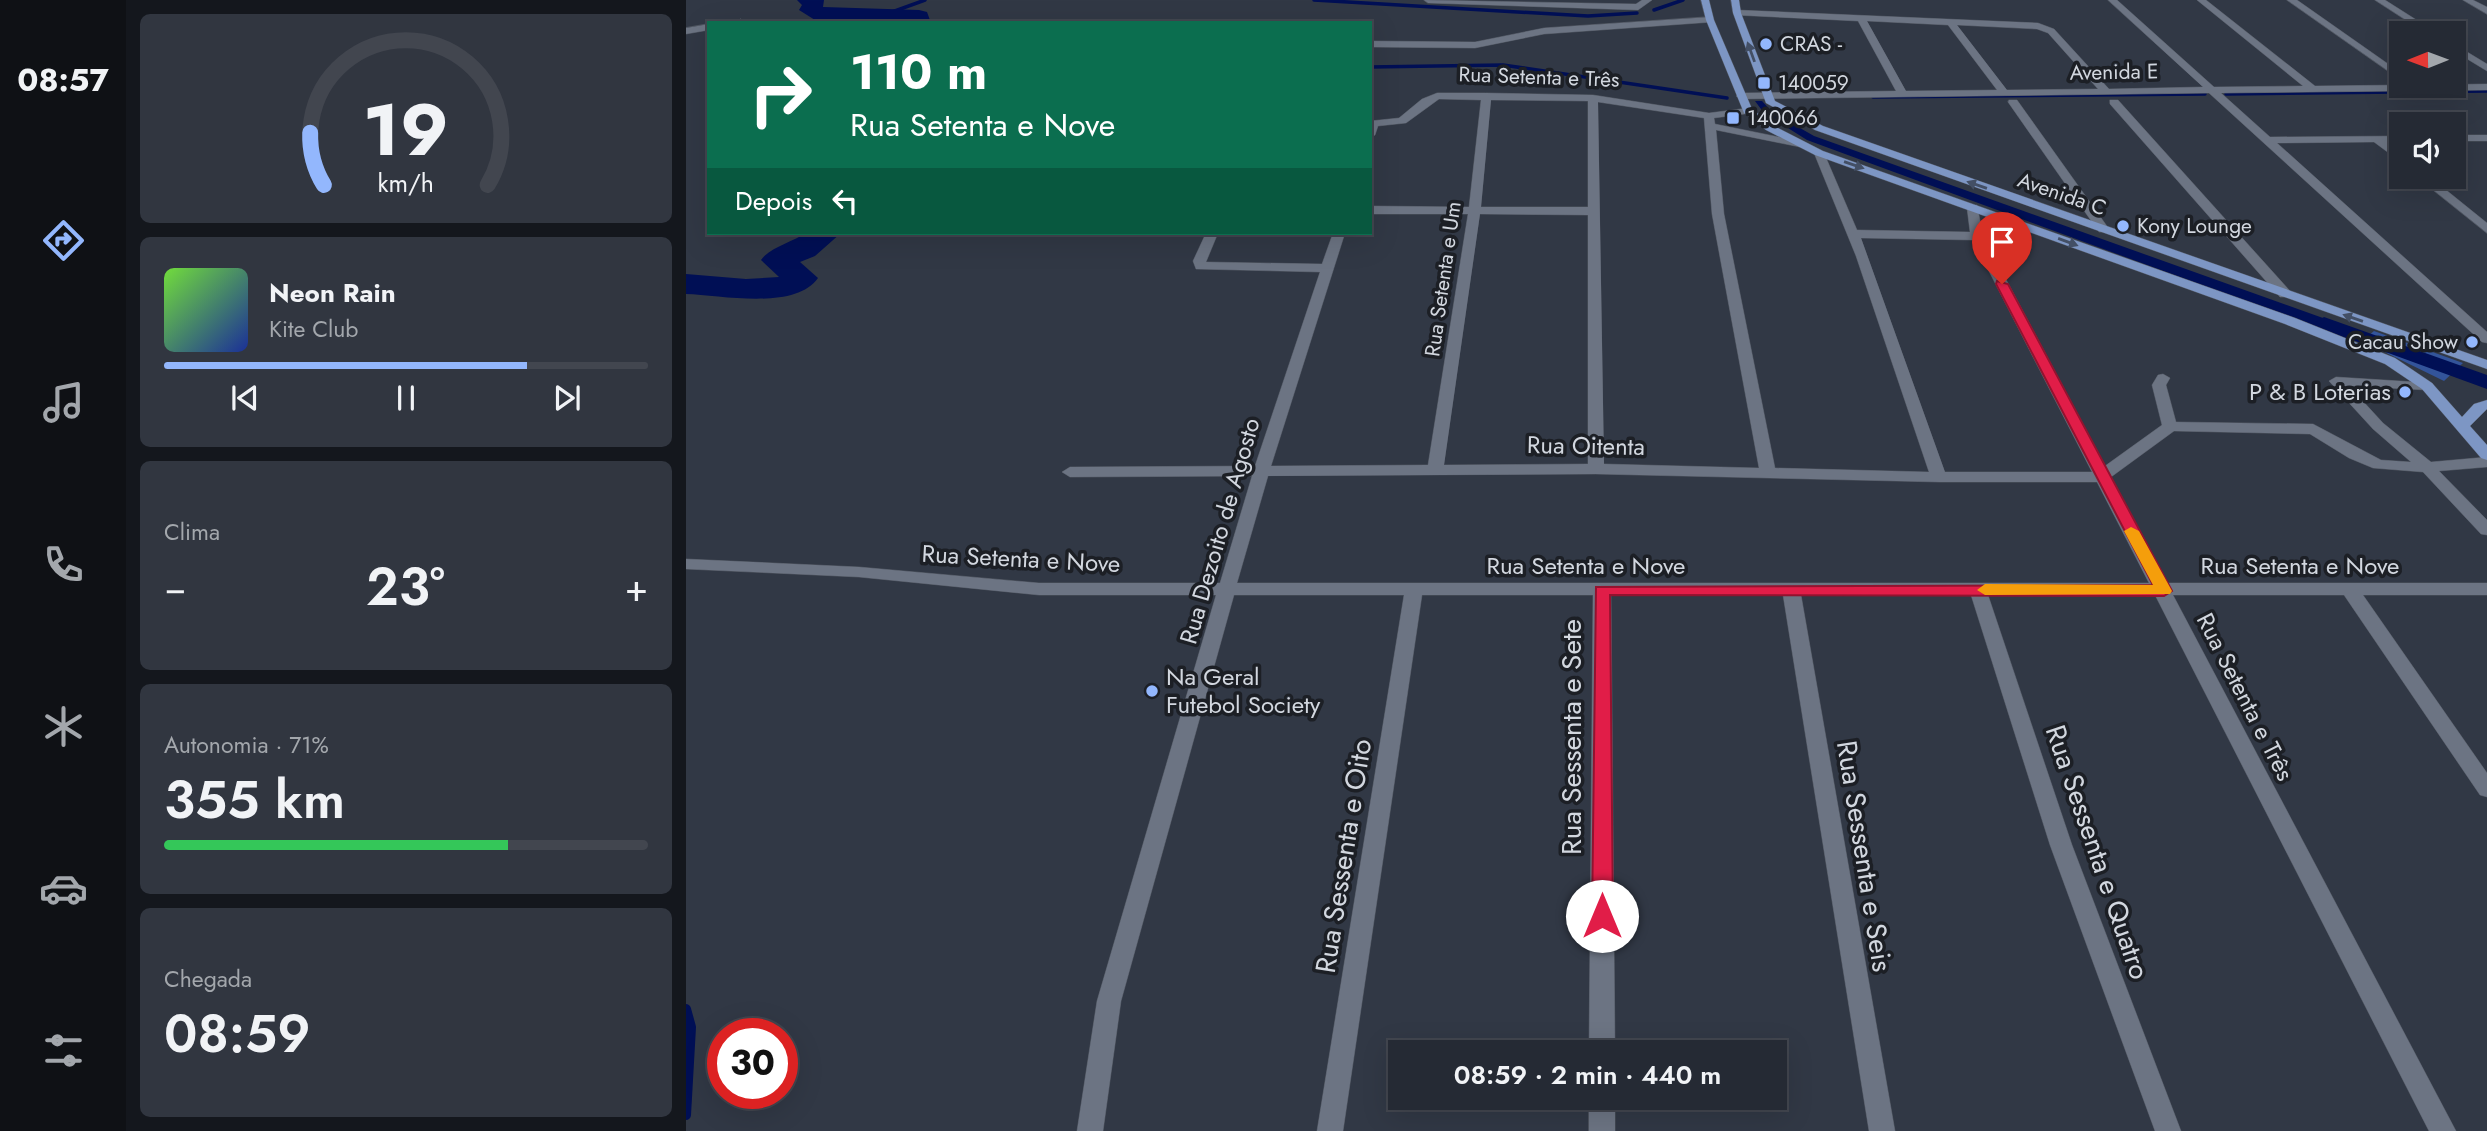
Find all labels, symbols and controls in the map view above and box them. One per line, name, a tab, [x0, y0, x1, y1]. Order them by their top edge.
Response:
north arrow	[2389, 21, 2466, 98]
map controls	[2389, 21, 2466, 189]
place label: CRAS -	[1780, 29, 1843, 59]
marker: CRAS -	[1758, 36, 1774, 52]
text: 110 m	[850, 37, 987, 107]
one-way arrow	[1745, 42, 1756, 63]
icon: right	[735, 49, 826, 140]
street label: Avenida E	[2069, 56, 2159, 88]
text: 08:57	[17, 57, 109, 103]
street label: Rua Setenta e Três	[1458, 59, 1620, 95]
place label: 140059	[1778, 68, 1849, 98]
marker: 140059	[1756, 75, 1772, 91]
text: 19	[363, 77, 449, 182]
text: Rua Setenta e Nove	[850, 102, 1115, 148]
place label: 140066	[1747, 103, 1818, 133]
marker: 140066	[1725, 110, 1741, 126]
button: sound	[2389, 112, 2466, 189]
one-way arrow	[1844, 160, 1865, 171]
text: km/h	[378, 165, 434, 201]
street label: Avenida C	[2014, 165, 2110, 223]
one-way arrow	[1967, 179, 1988, 190]
text: Depois	[735, 182, 812, 220]
icon: left	[826, 182, 864, 220]
street label: Rua Setenta e Um	[1417, 199, 1469, 359]
place label: Kony Lounge	[2137, 211, 2252, 241]
pin	[1972, 212, 2032, 284]
icon: directions	[39, 216, 88, 265]
marker: Kony Lounge	[2115, 218, 2131, 234]
icon: arrive	[1983, 223, 2021, 261]
one-way arrow	[2058, 237, 2079, 248]
text: Neon Rain	[269, 274, 396, 312]
text: Kite Club	[269, 312, 358, 346]
one-way arrow	[2343, 312, 2364, 323]
place label: Cacau Show	[2348, 327, 2459, 357]
marker: Cacau Show	[2464, 334, 2480, 350]
place label: P & B Loterias	[2249, 374, 2391, 409]
icon: music	[39, 378, 88, 427]
icon: previous	[226, 379, 264, 417]
icon: pause	[387, 379, 425, 417]
icon: next	[548, 379, 586, 417]
marker: P & B Loterias	[2397, 384, 2413, 400]
street label: Rua Dezoito de Agosto	[1171, 414, 1269, 648]
street label: Rua Oitenta	[1527, 427, 1645, 464]
text: Clima	[164, 515, 220, 549]
street label: Rua Setenta e Nove	[921, 536, 1121, 581]
icon: phone	[39, 540, 88, 589]
street label: Rua Setenta e Nove	[1487, 548, 1685, 583]
street label: Rua Setenta e Nove	[2201, 548, 2399, 583]
text: 23°	[366, 549, 445, 625]
text: −	[164, 560, 186, 615]
text: +	[625, 560, 648, 615]
street label: Rua Setenta e Três	[2188, 607, 2303, 787]
street label: Rua Sessenta e Sete	[1551, 619, 1592, 855]
place label: Na Geral Futebol Society	[1166, 659, 1321, 722]
marker: Na Geral Futebol Society	[1144, 683, 1160, 699]
icon: climate	[39, 702, 88, 751]
street label: Rua Sessenta e Quatro	[2035, 719, 2160, 985]
text: Autonomia · 71%	[164, 728, 329, 762]
street label: Rua Sessenta e Oito	[1305, 736, 1382, 976]
street label: Rua Sessenta e Seis	[1826, 738, 1903, 975]
text: 355 km	[164, 762, 345, 838]
icon: car	[39, 864, 88, 913]
position arrow	[1565, 879, 1639, 953]
text: Chegada	[164, 962, 252, 996]
text: 08:59	[164, 996, 311, 1072]
speed limit sign: 30	[707, 1018, 798, 1109]
icon: filters	[39, 1026, 88, 1075]
text: 08:59 · 2 min · 440 m	[1454, 1056, 1721, 1094]

